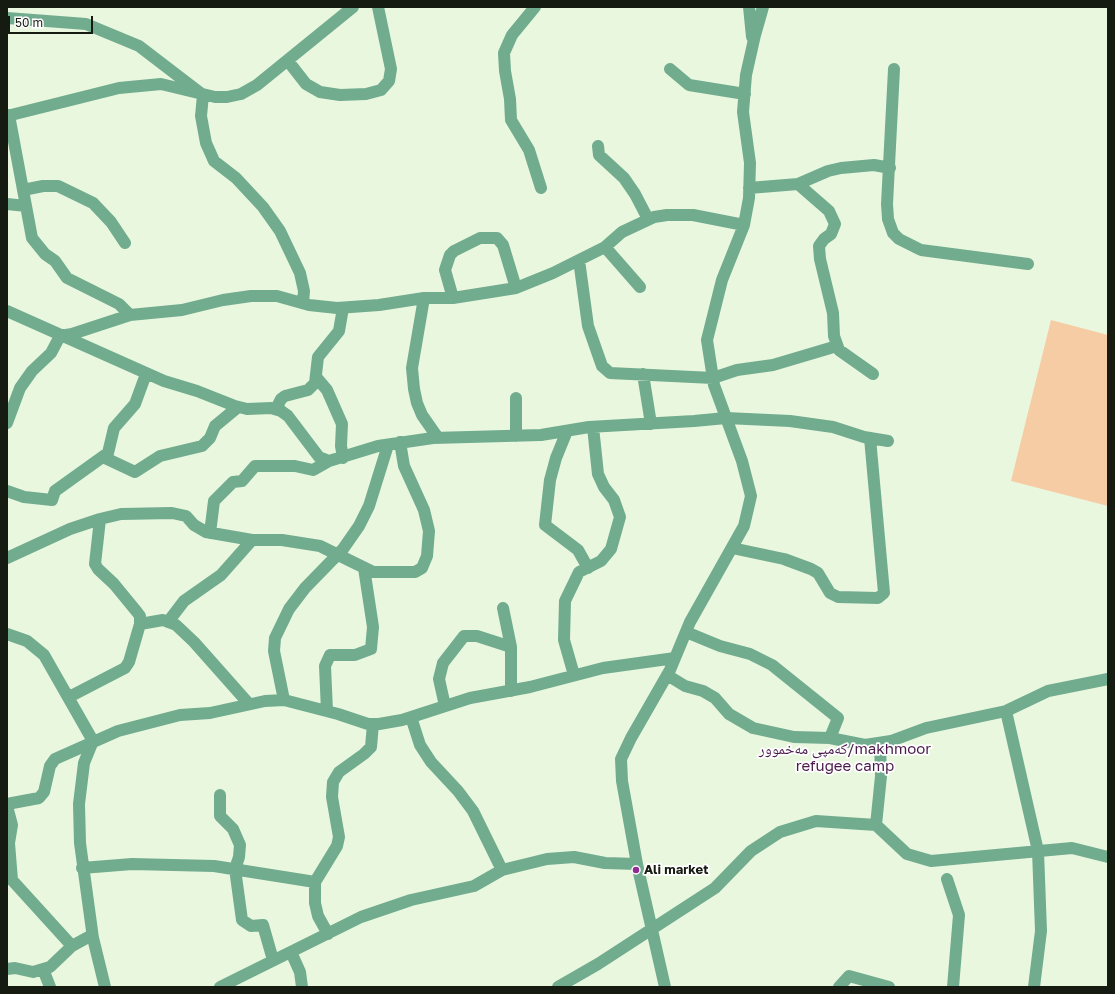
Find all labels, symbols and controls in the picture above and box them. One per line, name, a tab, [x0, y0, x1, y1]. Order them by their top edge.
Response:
scale bar	[10, 8, 95, 34]
text: 50 m	[15, 15, 43, 30]
district label: کەمپی مەخموور/makhmoor refugee camp	[759, 740, 931, 775]
place label: Ali market	[644, 862, 708, 878]
marker: Ali market	[631, 865, 641, 875]

